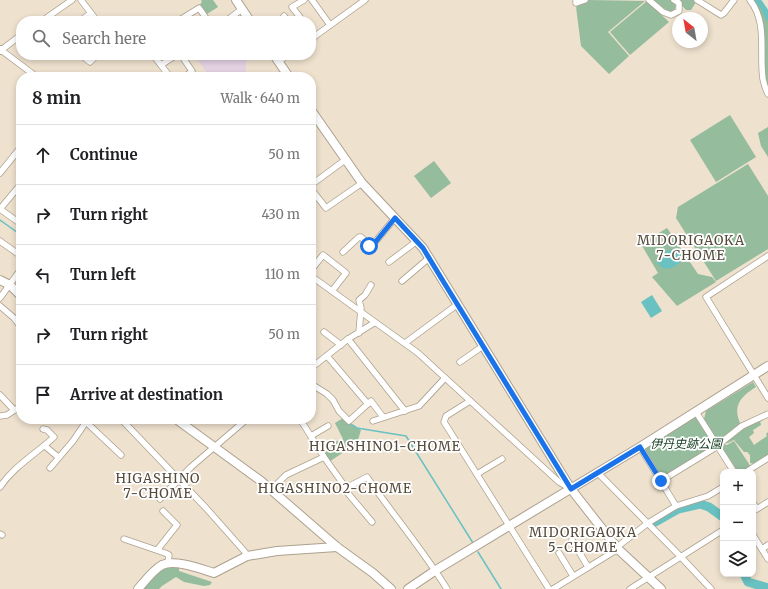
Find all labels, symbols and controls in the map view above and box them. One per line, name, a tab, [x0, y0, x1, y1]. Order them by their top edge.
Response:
north arrow	[672, 12, 708, 48]
search box	[16, 16, 316, 60]
icon: search	[30, 27, 52, 49]
text: Search here	[62, 29, 146, 48]
text: 8 min	[32, 87, 81, 109]
text: Walk · 640 m	[221, 90, 300, 107]
icon: ahead	[32, 144, 54, 166]
text: Continue	[70, 145, 138, 164]
text: 50 m	[268, 146, 300, 163]
icon: right	[32, 204, 54, 226]
text: Turn right	[70, 205, 148, 224]
text: 430 m	[261, 206, 300, 223]
district label: MIDORIGAOKA 7-CHOME	[637, 232, 745, 264]
route start	[360, 237, 378, 255]
icon: left	[32, 264, 54, 286]
text: Turn left	[70, 265, 136, 284]
text: 110 m	[265, 266, 300, 283]
icon: right	[32, 324, 54, 346]
text: Turn right	[70, 325, 148, 344]
text: 50 m	[268, 326, 300, 343]
icon: arrive	[32, 384, 54, 406]
text: Arrive at destination	[70, 385, 223, 404]
park label: 伊丹史跡公園	[650, 436, 724, 451]
district label: HIGASHINO1-CHOME	[309, 438, 461, 455]
map controls	[720, 469, 756, 577]
button: +	[720, 469, 756, 505]
district label: HIGASHINO 7-CHOME	[116, 470, 200, 502]
route end	[652, 472, 670, 490]
district label: HIGASHINO2-CHOME	[258, 480, 412, 497]
button: −	[720, 505, 756, 541]
district label: MIDORIGAOKA 5-CHOME	[529, 524, 637, 556]
button: layers	[720, 541, 756, 577]

